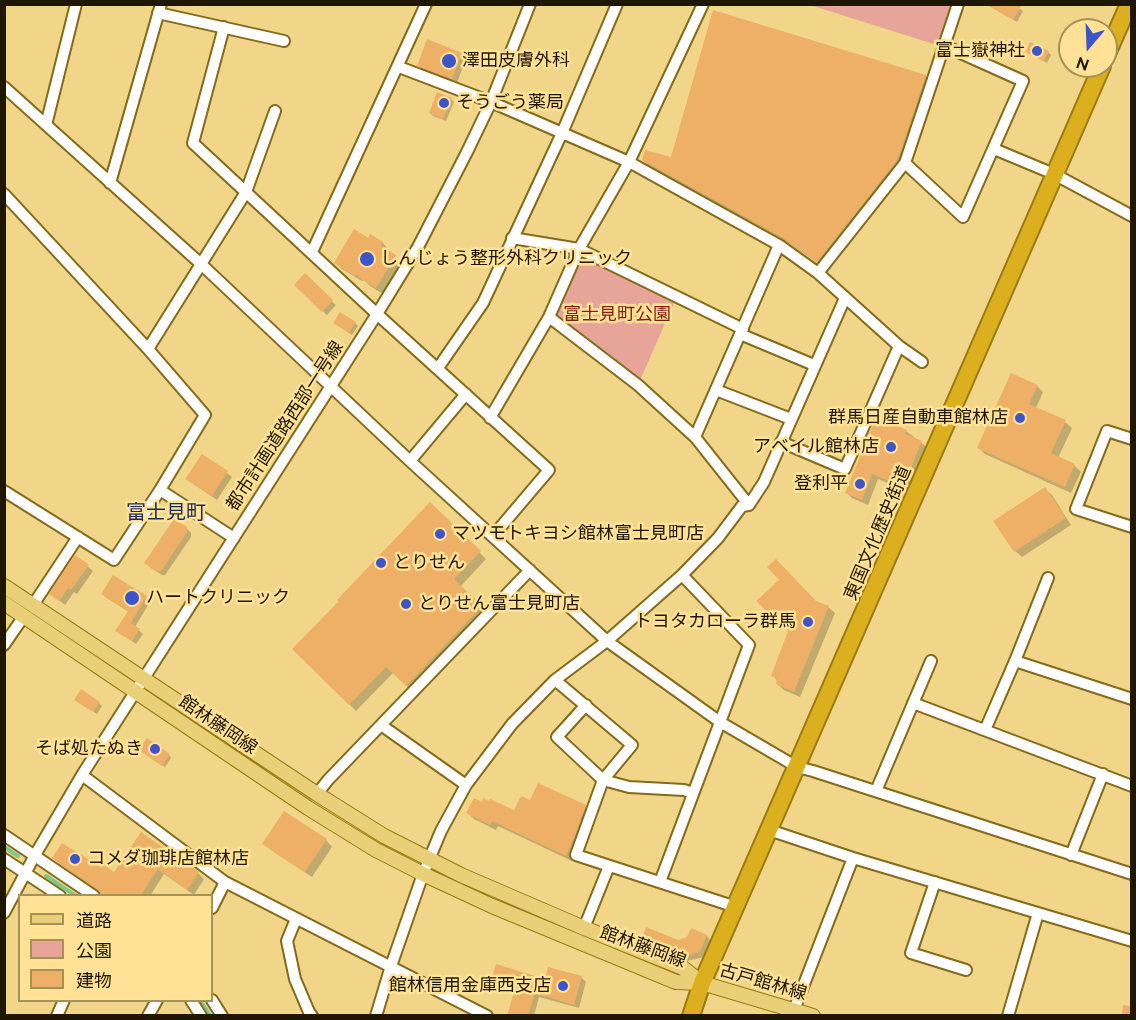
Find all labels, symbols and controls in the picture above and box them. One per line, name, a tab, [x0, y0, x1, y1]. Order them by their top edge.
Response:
north arrow	[1058, 18, 1118, 78]
place label: 富士嶽神社	[935, 40, 1025, 62]
marker: 富士嶽神社	[1030, 44, 1044, 58]
place label: 澤田皮膚外科	[462, 50, 570, 72]
marker: 澤田皮膚外科	[440, 52, 458, 70]
text: N	[1074, 53, 1091, 75]
place label: そうごう薬局	[456, 92, 564, 114]
marker: そうごう薬局	[437, 96, 451, 110]
place label: しんじょう整形外科クリニック	[380, 248, 632, 270]
marker: しんじょう整形外科クリニック	[358, 250, 376, 268]
park label: 富士見町公園	[563, 304, 671, 326]
street label: 都市計画道路西部一号線	[222, 337, 348, 515]
place label: 群馬日産自動車館林店	[828, 407, 1008, 429]
marker: 群馬日産自動車館林店	[1013, 411, 1027, 425]
place label: アベイル館林店	[753, 436, 879, 458]
marker: アベイル館林店	[884, 440, 898, 454]
street label: 東国文化歴史街道	[840, 463, 916, 603]
place label: 登利平	[794, 473, 848, 495]
marker: 登利平	[853, 477, 867, 491]
district label: 富士見町	[126, 501, 206, 525]
place label: マツモトキヨシ館林富士見町店	[452, 523, 704, 545]
marker: マツモトキヨシ館林富士見町店	[433, 527, 447, 541]
place label: とりせん	[393, 552, 465, 574]
marker: とりせん	[374, 556, 388, 570]
place label: ハートクリニック	[146, 587, 290, 609]
marker: ハートクリニック	[123, 589, 141, 607]
place label: とりせん富士見町店	[418, 593, 580, 615]
marker: とりせん富士見町店	[399, 597, 413, 611]
place label: トヨタカローラ群馬	[634, 611, 796, 633]
marker: トヨタカローラ群馬	[801, 615, 815, 629]
street label: 館林藤岡線	[175, 691, 261, 759]
place label: そば処たぬき	[35, 738, 143, 760]
marker: そば処たぬき	[148, 742, 162, 756]
place label: コメダ珈琲店館林店	[87, 848, 249, 870]
marker: コメダ珈琲店館林店	[68, 852, 82, 866]
legend	[18, 894, 213, 1002]
text: 道路	[76, 910, 112, 931]
street label: 館林藤岡線	[597, 921, 689, 973]
text: 公園	[76, 940, 112, 961]
street label: 古戸館林線	[717, 959, 809, 1005]
text: 建物	[76, 970, 112, 991]
place label: 館林信用金庫西支店	[389, 975, 551, 997]
marker: 館林信用金庫西支店	[556, 979, 570, 993]

